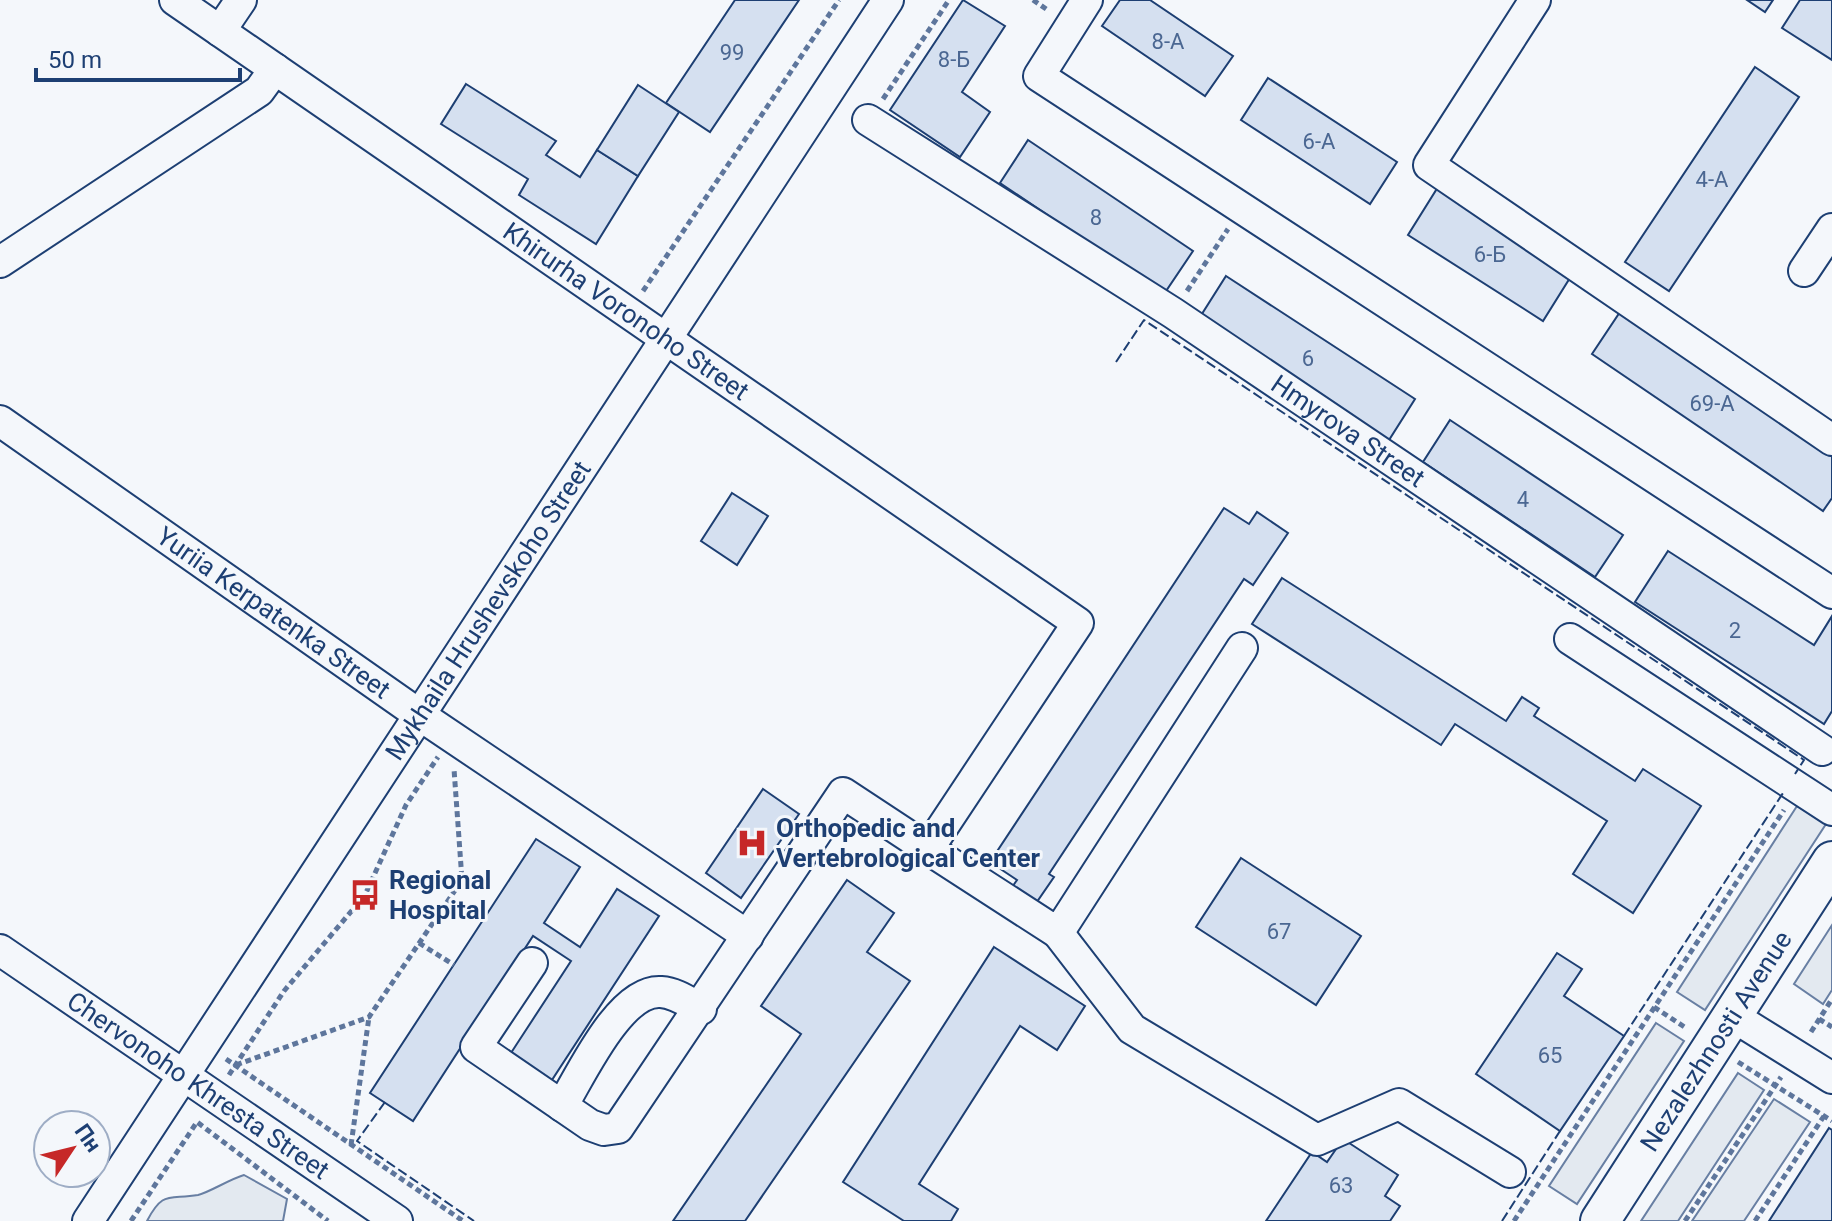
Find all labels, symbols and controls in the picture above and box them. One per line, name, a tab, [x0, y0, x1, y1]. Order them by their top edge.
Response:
house number: 8-А	[1152, 29, 1185, 54]
scale bar	[36, 32, 240, 82]
house number: 99	[720, 40, 744, 65]
text: 50 m	[48, 46, 102, 74]
house number: 8-Б	[938, 47, 970, 72]
house number: 6-А	[1303, 129, 1336, 154]
house number: 4-А	[1696, 167, 1729, 192]
house number: 8	[1090, 205, 1102, 230]
street label: Khirurha Voronoho Street	[498, 216, 755, 406]
house number: 6-Б	[1474, 242, 1506, 267]
house number: 6	[1302, 346, 1314, 371]
street label: Hmyrova Street	[1266, 369, 1431, 493]
house number: 69-А	[1689, 391, 1735, 416]
street label: Mykhaila Hrushevskoho Street	[379, 455, 597, 766]
house number: 4	[1517, 487, 1529, 512]
street label: Yuriia Kerpatenka Street	[151, 521, 396, 705]
house number: 2	[1729, 618, 1741, 643]
place label: Orthopedic and Vertebrological Center	[776, 813, 1040, 873]
hospital icon: Orthopedic and Vertebrological Center	[735, 826, 769, 860]
place label: Regional Hospital	[389, 865, 491, 925]
bus stop icon: Regional Hospital	[348, 878, 382, 912]
house number: 67	[1267, 919, 1291, 944]
street label: Nezalezhnosti Avenue	[1634, 926, 1798, 1157]
street label: Chervonoho Khresta Street	[62, 985, 335, 1185]
house number: 65	[1538, 1043, 1562, 1068]
north arrow	[32, 1109, 112, 1189]
text: Пн	[70, 1119, 106, 1156]
house number: 63	[1329, 1173, 1353, 1198]

